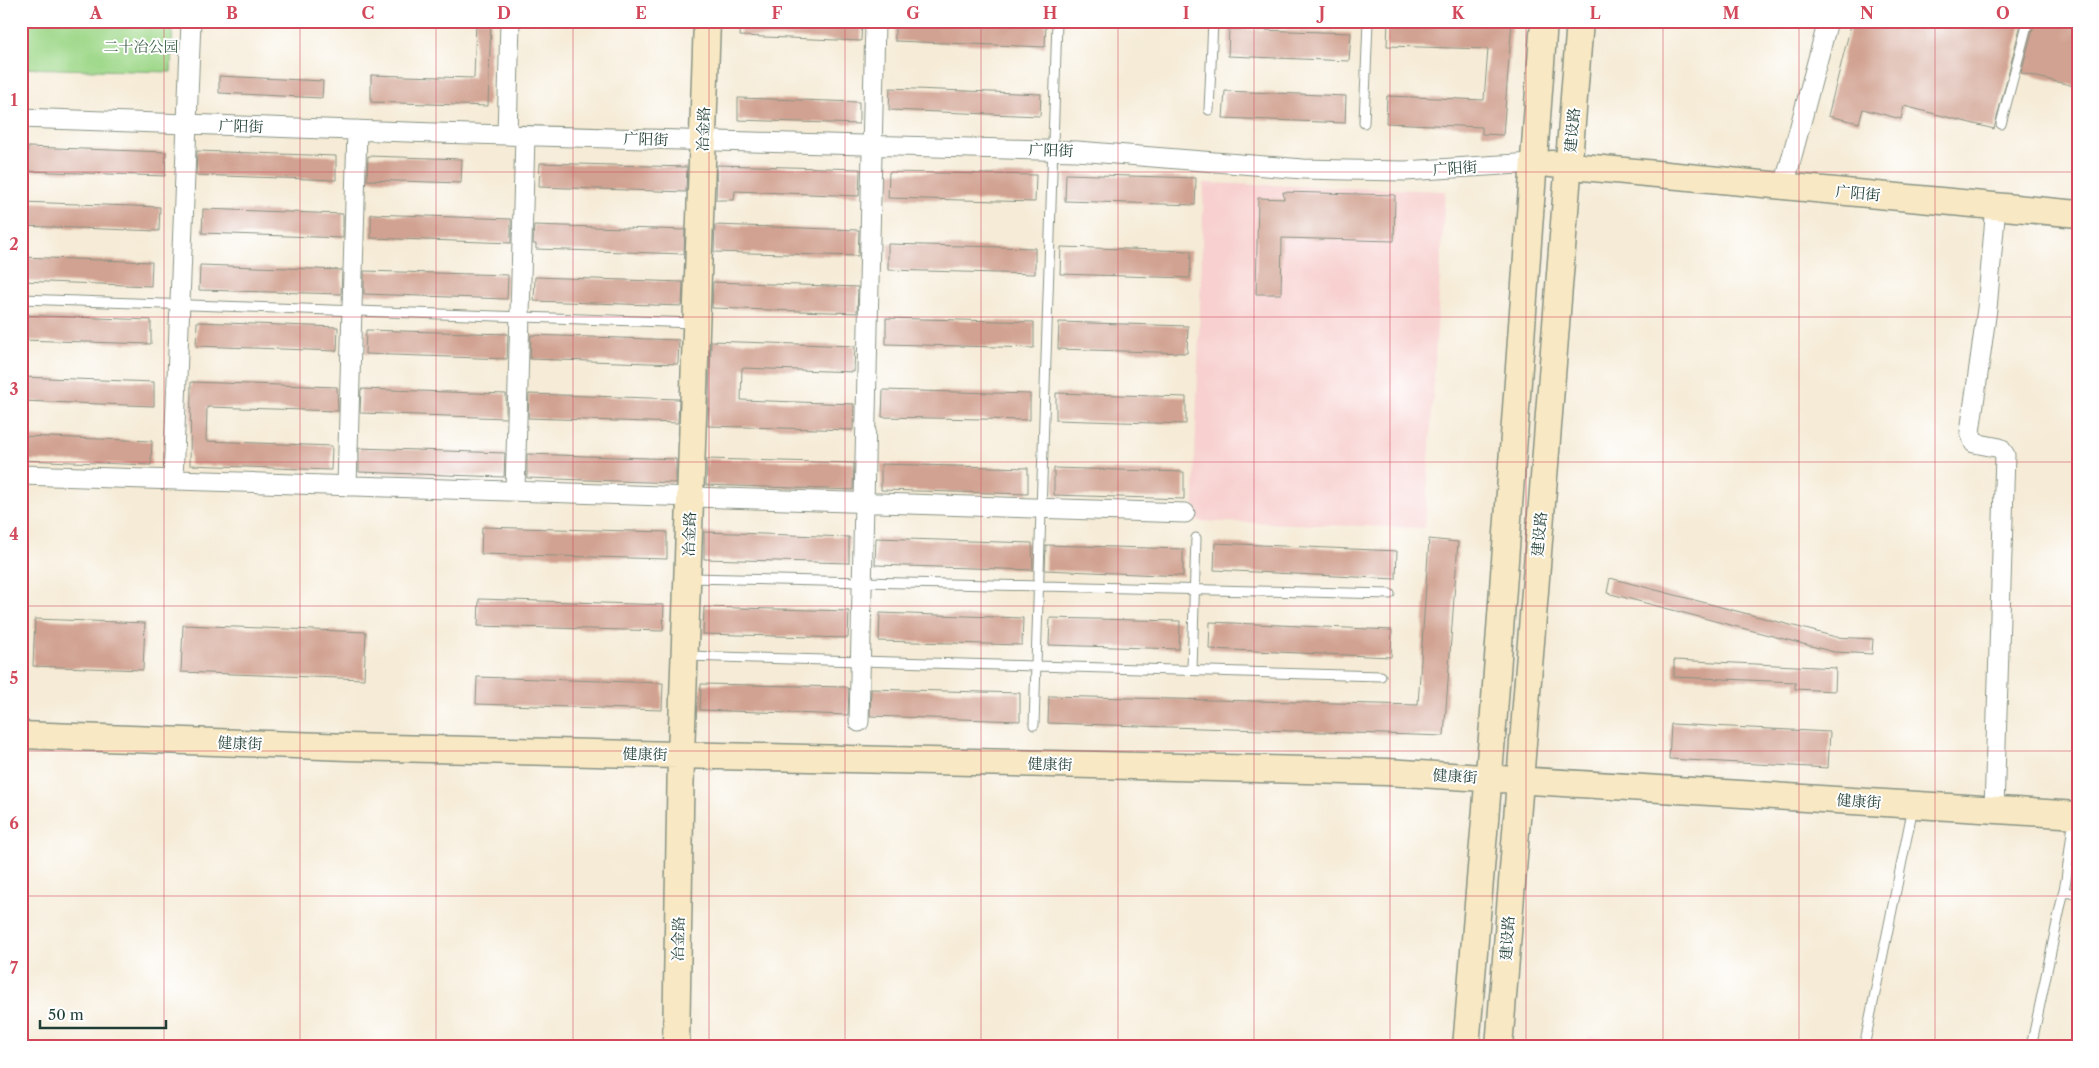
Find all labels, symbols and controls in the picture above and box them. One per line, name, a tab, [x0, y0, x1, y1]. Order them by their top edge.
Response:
text: A	[89, 3, 103, 23]
text: B	[226, 3, 238, 23]
text: C	[362, 3, 374, 23]
text: D	[497, 3, 511, 23]
text: E	[635, 3, 647, 23]
text: F	[772, 3, 783, 23]
text: G	[906, 3, 920, 23]
text: H	[1043, 3, 1057, 23]
text: I	[1183, 3, 1190, 23]
text: J	[1316, 3, 1325, 23]
text: K	[1452, 3, 1466, 23]
text: L	[1589, 3, 1601, 23]
text: M	[1723, 3, 1740, 23]
text: N	[1860, 3, 1874, 23]
text: O	[1996, 3, 2010, 23]
park label: 二十冶公园	[103, 37, 179, 56]
text: 1	[10, 90, 18, 110]
street label: 冶金路	[693, 106, 713, 152]
street label: 建设路	[1561, 107, 1583, 153]
street label: 广阳街	[218, 116, 264, 136]
street label: 广阳街	[623, 129, 669, 149]
street label: 广阳街	[1028, 140, 1074, 160]
street label: 广阳街	[1432, 157, 1478, 179]
street label: 广阳街	[1835, 182, 1881, 204]
text: 2	[9, 234, 19, 254]
text: 3	[9, 379, 19, 399]
street label: 冶金路	[679, 511, 699, 557]
street label: 建设路	[1528, 511, 1550, 557]
text: 4	[9, 524, 19, 544]
text: 5	[10, 668, 19, 688]
street label: 健康街	[217, 733, 263, 753]
street label: 健康街	[622, 744, 668, 764]
street label: 健康街	[1027, 754, 1073, 774]
street label: 健康街	[1432, 765, 1478, 787]
street label: 健康街	[1836, 790, 1882, 812]
text: 6	[9, 813, 19, 833]
street label: 建设路	[1496, 915, 1518, 961]
street label: 冶金路	[668, 916, 688, 962]
text: 7	[10, 958, 19, 978]
scale bar	[40, 998, 166, 1030]
text: 50 m	[48, 1005, 84, 1024]

